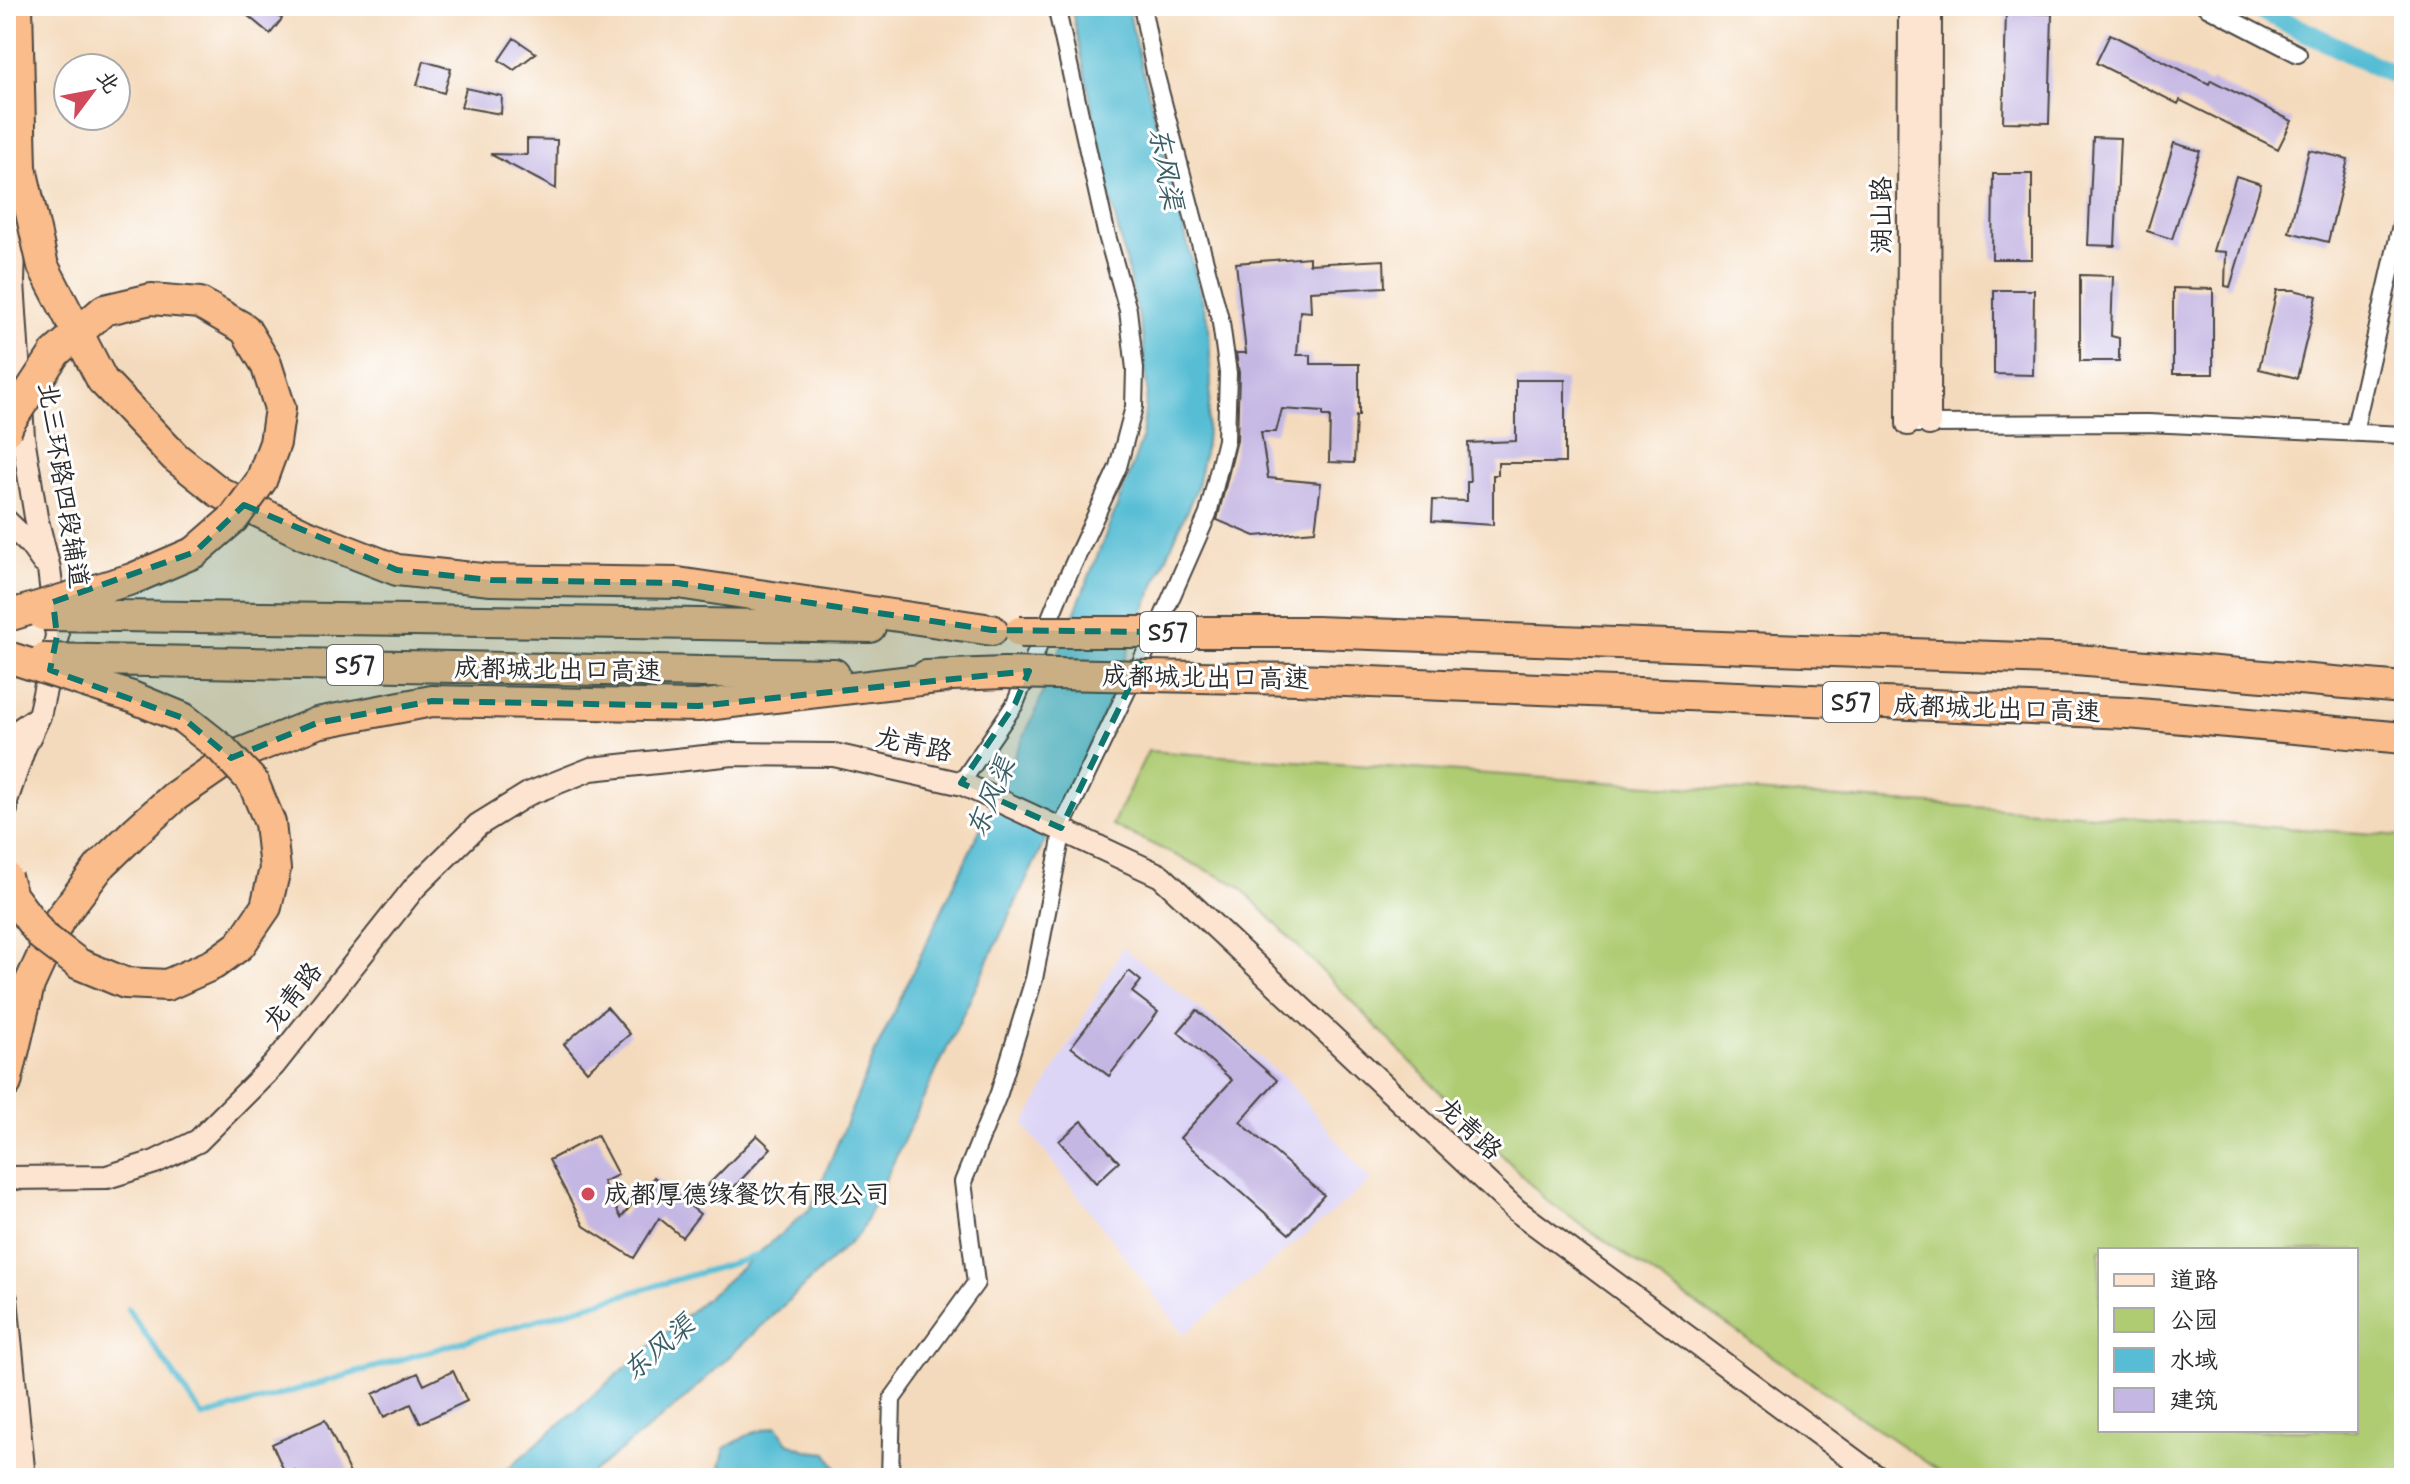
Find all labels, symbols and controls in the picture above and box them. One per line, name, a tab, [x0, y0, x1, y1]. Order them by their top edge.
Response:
north arrow	[52, 52, 132, 132]
text: 北	[90, 66, 125, 99]
water label: 东风渠	[1139, 124, 1190, 215]
street label: 湖山路	[1866, 176, 1900, 254]
street label: 北三环路四段辅道	[29, 380, 95, 591]
road number: S57	[1140, 612, 1196, 652]
road number: S57	[327, 645, 383, 685]
street label: 成都城北出口高速	[454, 652, 662, 690]
street label: 成都城北出口高速	[1102, 660, 1310, 698]
road number: S57	[1823, 682, 1879, 722]
street label: 成都城北出口高速	[1892, 689, 2101, 731]
street label: 龙青路	[872, 721, 955, 771]
water label: 东风渠	[959, 750, 1027, 844]
street label: 龙青路	[256, 956, 331, 1038]
street label: 龙青路	[1429, 1090, 1509, 1168]
place label: 成都厚德缘餐饮有限公司	[604, 1179, 890, 1213]
marker: 成都厚德缘餐饮有限公司	[579, 1185, 597, 1203]
legend	[2098, 1248, 2358, 1432]
text: 道路	[2170, 1266, 2218, 1297]
water label: 东风渠	[616, 1306, 705, 1390]
text: 公园	[2170, 1306, 2218, 1337]
text: 水域	[2170, 1346, 2218, 1377]
text: 建筑	[2170, 1386, 2218, 1417]

